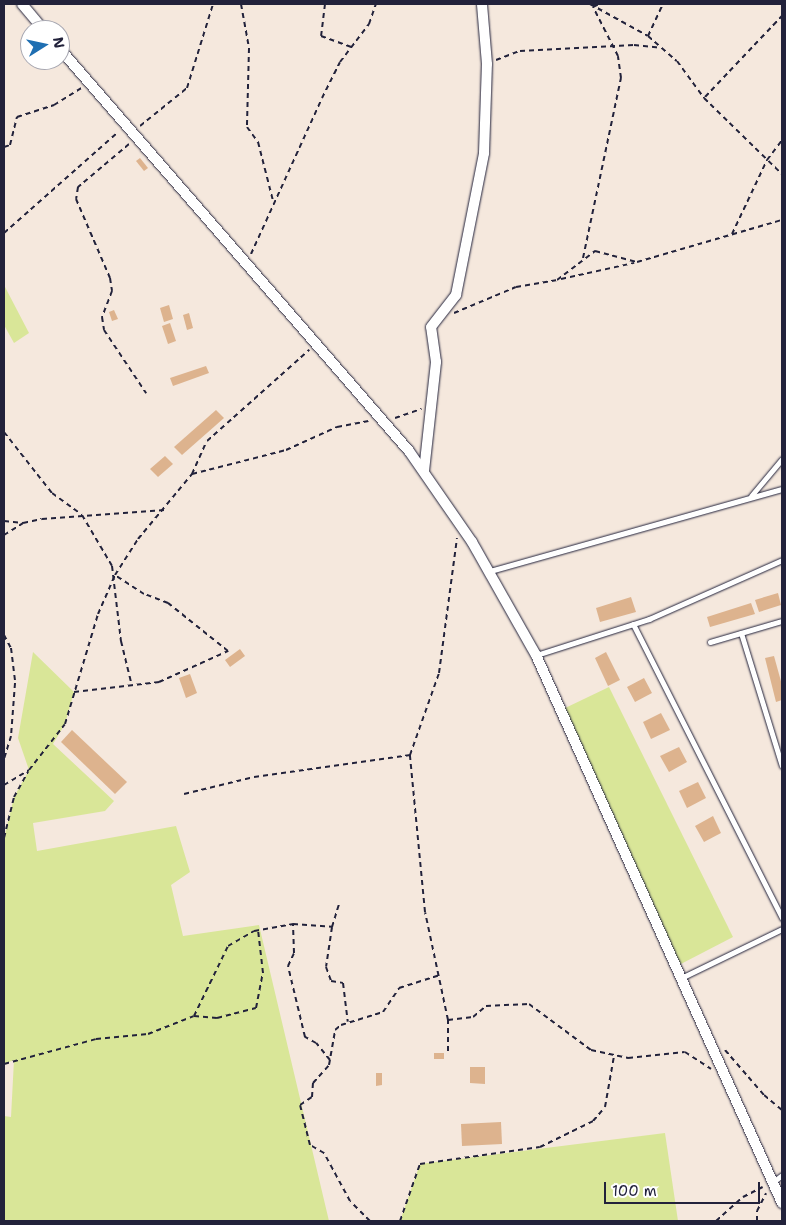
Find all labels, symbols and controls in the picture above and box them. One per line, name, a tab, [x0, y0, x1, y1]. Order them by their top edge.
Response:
north arrow	[20, 20, 70, 70]
text: N	[49, 36, 69, 50]
scale bar	[606, 1172, 762, 1204]
text: 100 m	[612, 1181, 657, 1201]

